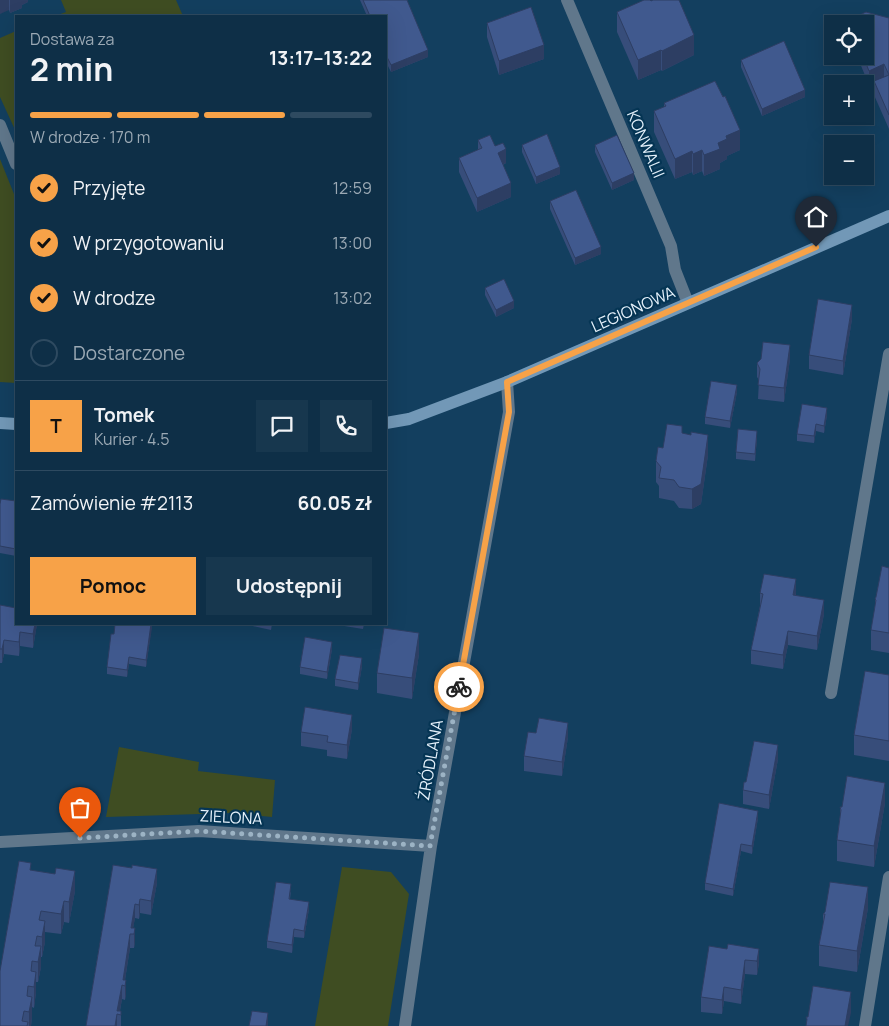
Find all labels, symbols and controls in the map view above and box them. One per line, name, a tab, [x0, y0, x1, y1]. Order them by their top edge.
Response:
map controls	[824, 15, 874, 185]
button: locate	[824, 15, 874, 65]
text: Dostawa za	[30, 28, 114, 50]
text: 13:17–13:22	[269, 45, 372, 71]
text: 2 min	[30, 47, 113, 91]
button: +	[824, 75, 874, 125]
street label: KONWALII	[622, 107, 670, 181]
text: W drodze · 170 m	[30, 126, 150, 148]
button: −	[824, 135, 874, 185]
icon: check	[30, 174, 58, 202]
text: Przyjęte	[73, 175, 145, 201]
text: 12:59	[333, 177, 372, 199]
pin	[795, 196, 837, 247]
icon: home	[802, 203, 830, 231]
icon: check	[30, 229, 58, 257]
text: W przygotowaniu	[73, 230, 224, 256]
text: 13:00	[333, 232, 372, 254]
street label: LEGIONOWA	[588, 281, 678, 337]
icon: check	[30, 284, 58, 312]
text: W drodze	[73, 285, 155, 311]
text: 13:02	[333, 287, 372, 309]
text: Dostarczone	[73, 340, 185, 366]
button: chat	[256, 400, 308, 452]
button: phone	[320, 400, 372, 452]
text: Tomek	[94, 402, 154, 428]
text: T	[50, 413, 62, 439]
text: Kurier · 4.5	[94, 428, 170, 450]
text: Zamówienie #2113	[30, 490, 193, 516]
text: 60.05 zł	[298, 490, 372, 516]
button: Pomoc	[30, 557, 196, 615]
button: Udostępnij	[206, 557, 372, 615]
courier	[434, 662, 484, 712]
icon: bike	[445, 673, 473, 701]
street label: ŹRÓDLANA	[412, 718, 448, 802]
pin	[59, 787, 101, 838]
icon: bag	[66, 794, 94, 822]
street label: ZIELONA	[199, 804, 263, 830]

